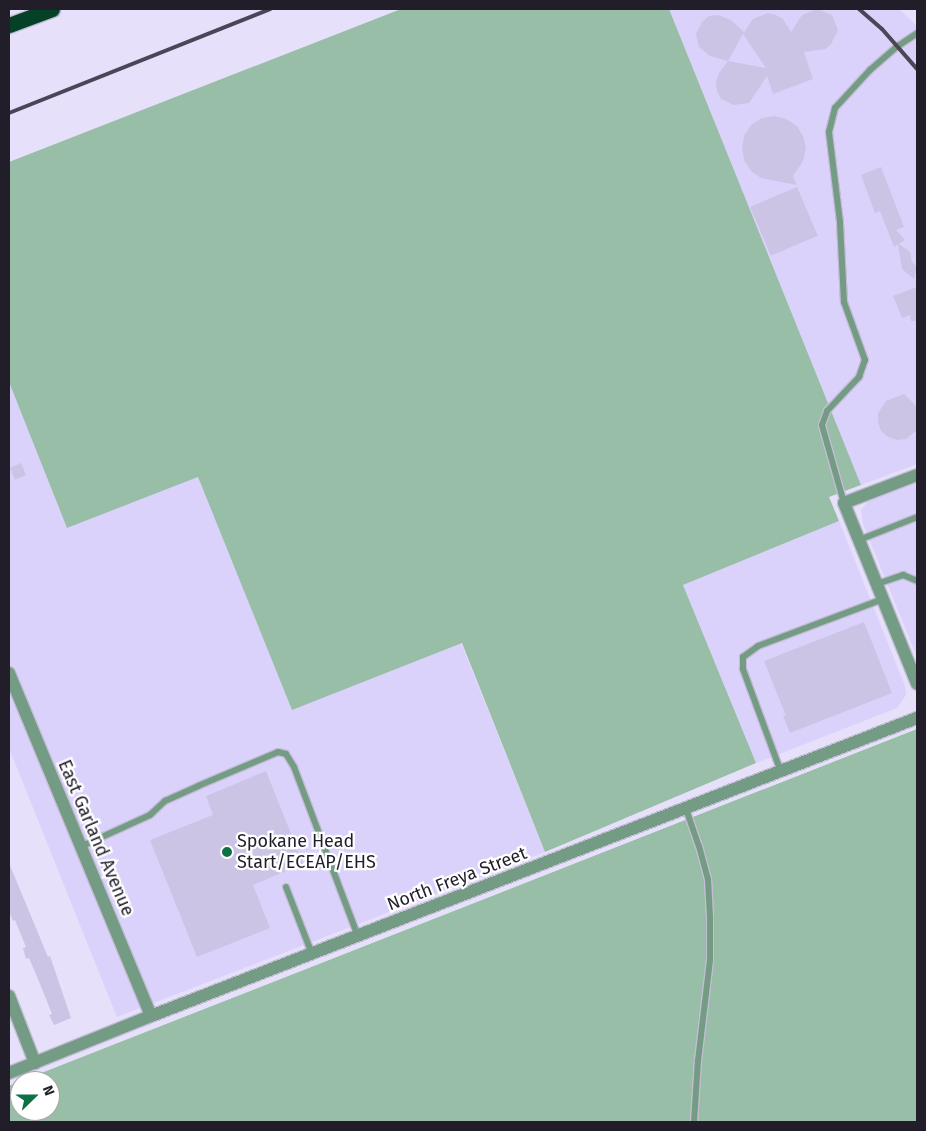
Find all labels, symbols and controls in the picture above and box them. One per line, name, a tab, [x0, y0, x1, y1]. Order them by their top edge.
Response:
street label: East Garland Avenue	[53, 757, 139, 919]
place label: Spokane Head Start/ECEAP/EHS	[237, 831, 376, 874]
street label: North Freya Street	[384, 842, 530, 916]
marker: Spokane Head Start/ECEAP/EHS	[221, 846, 233, 858]
north arrow	[10, 1071, 60, 1121]
text: N	[39, 1083, 58, 1098]

